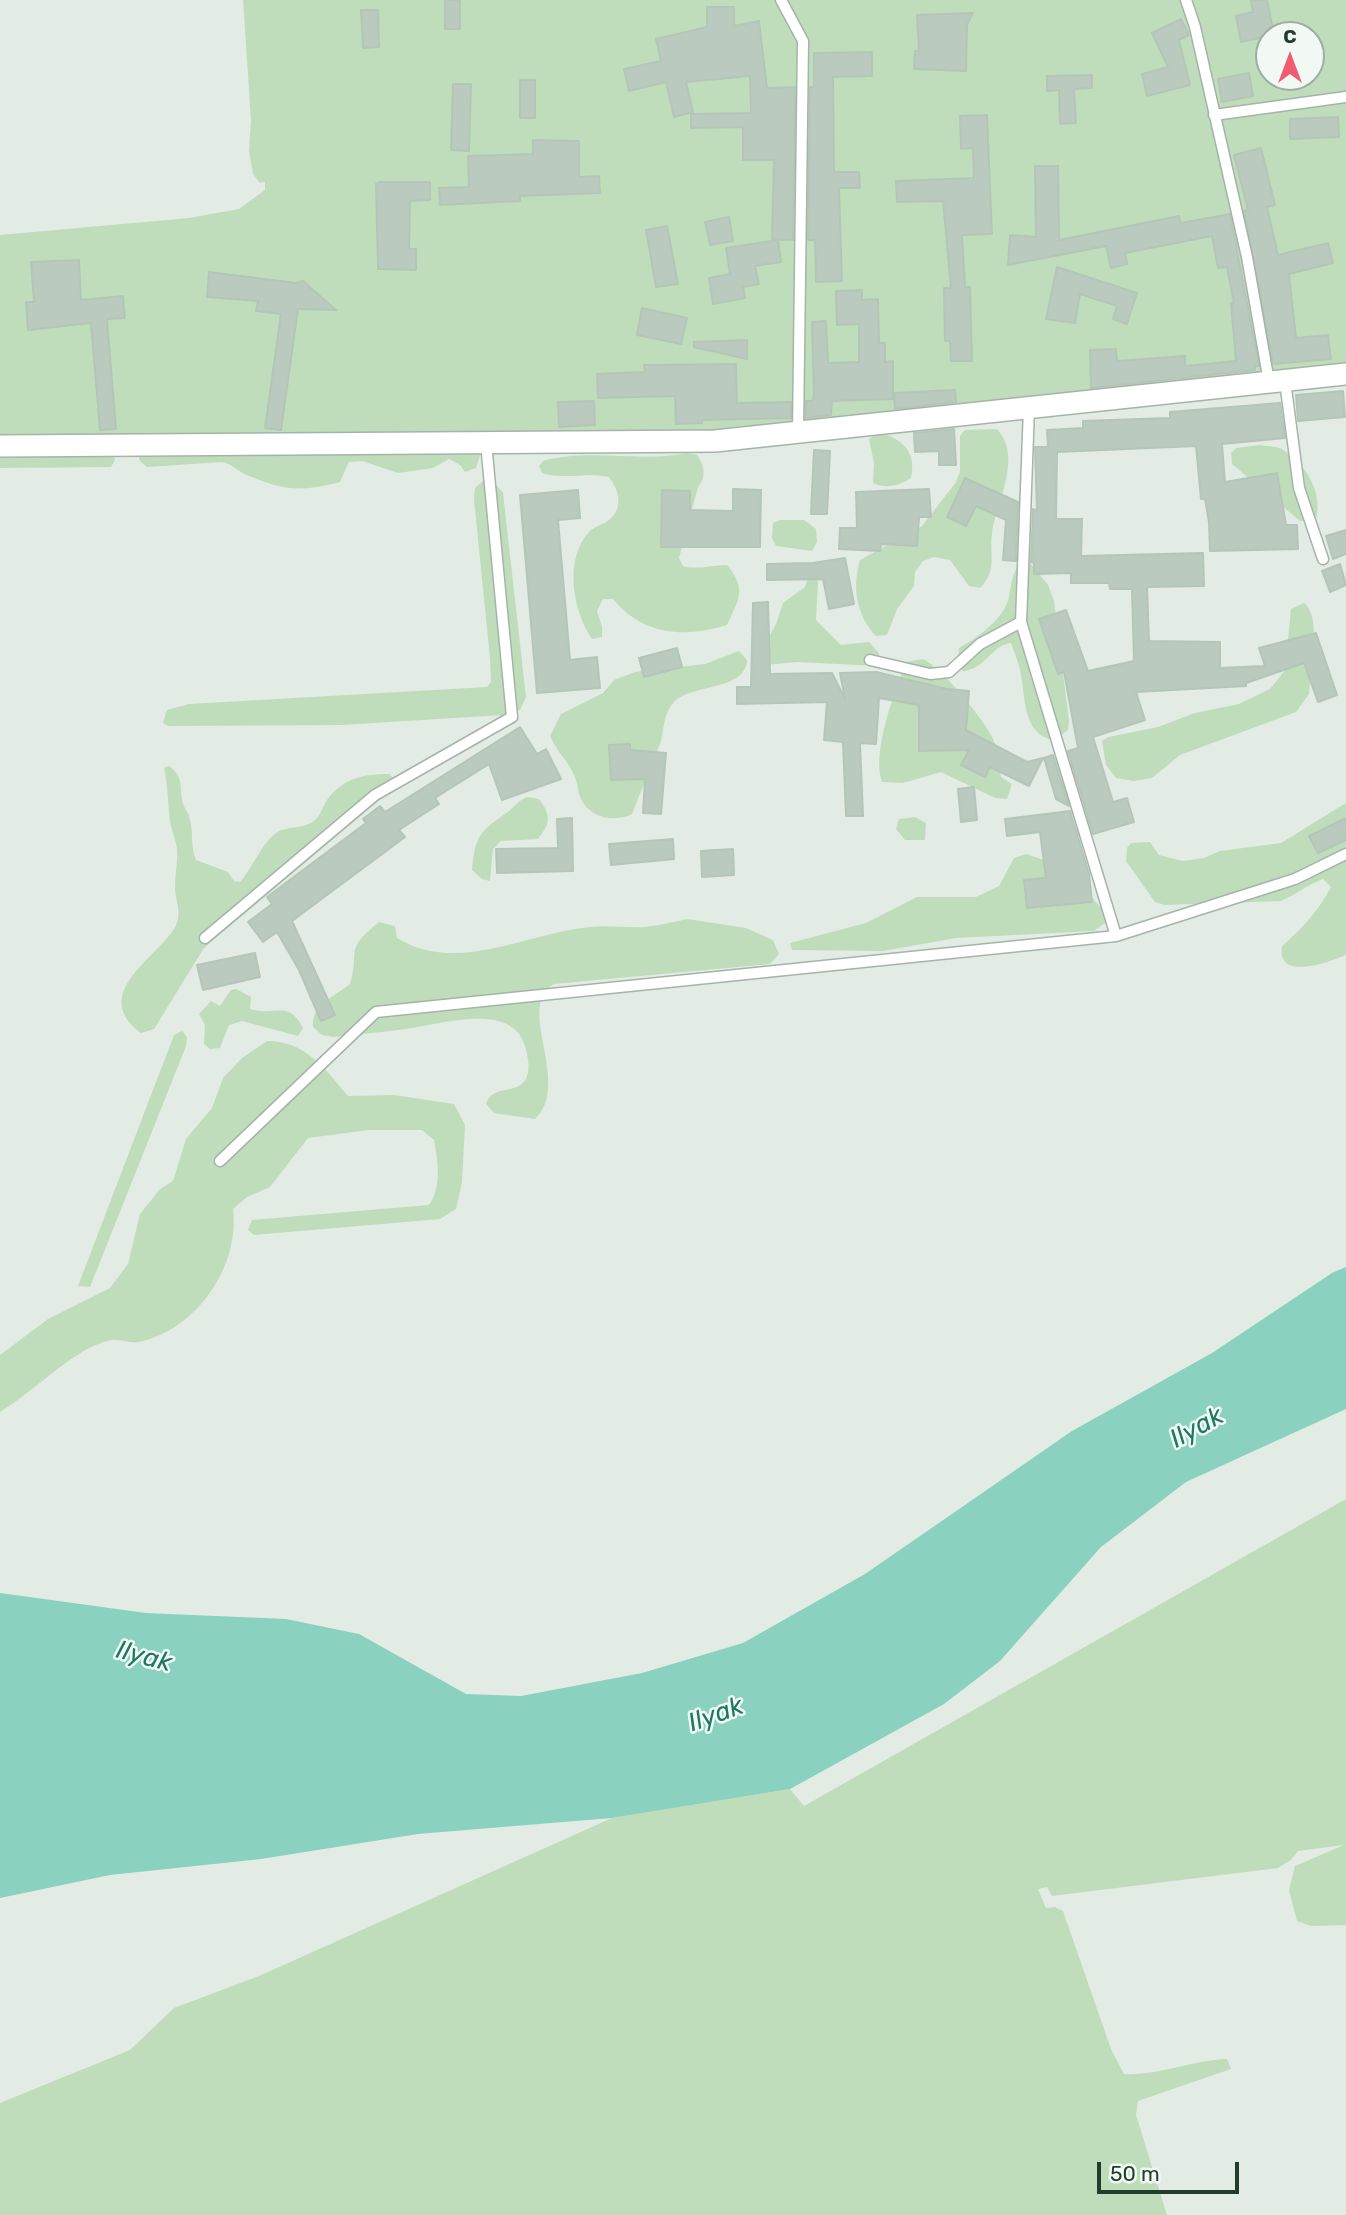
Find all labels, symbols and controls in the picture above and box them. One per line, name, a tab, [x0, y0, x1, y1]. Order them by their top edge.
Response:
north arrow	[1255, 21, 1325, 91]
text: С	[1283, 25, 1297, 48]
water label: Ilyak	[1165, 1401, 1229, 1455]
water label: Ilyak	[113, 1635, 175, 1679]
water label: Ilyak	[684, 1691, 748, 1739]
scale bar	[1101, 2148, 1243, 2192]
text: 50 m	[1110, 2161, 1160, 2186]

